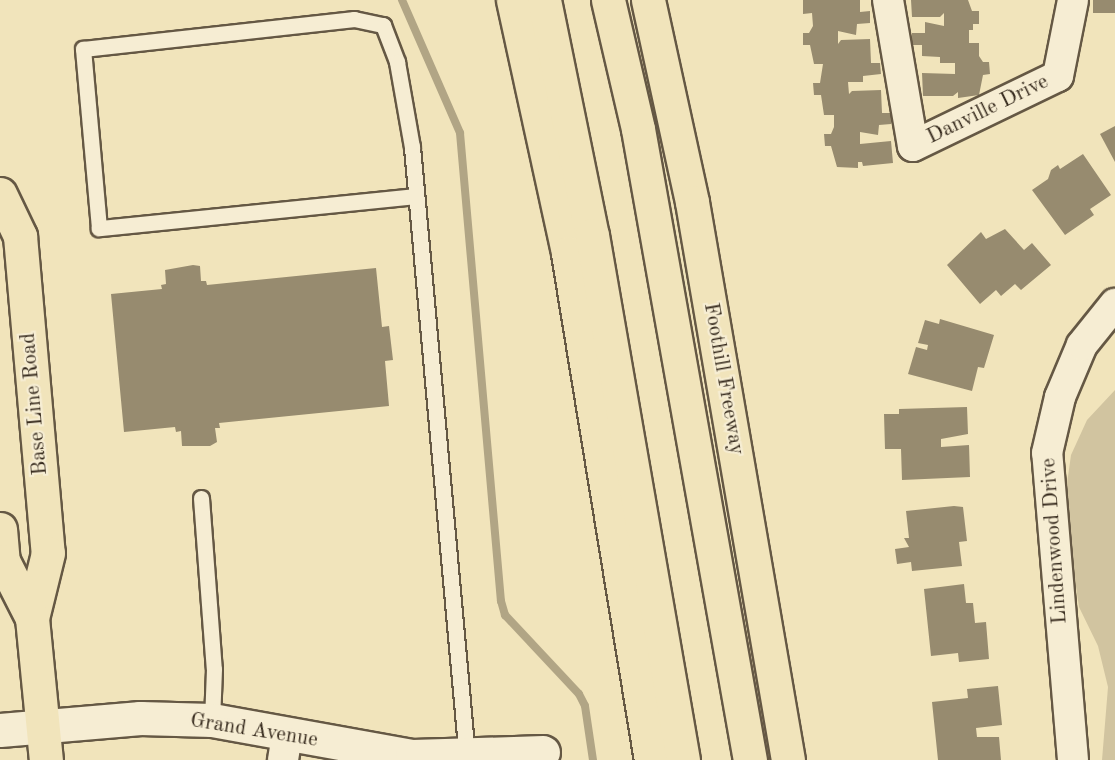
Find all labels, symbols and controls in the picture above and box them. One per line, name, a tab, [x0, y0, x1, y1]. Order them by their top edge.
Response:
street label: Danville Drive	[923, 70, 1053, 150]
street label: Foothill Freeway	[697, 301, 749, 457]
street label: Base Line Road	[16, 332, 54, 476]
street label: Lindenwood Drive	[1037, 457, 1073, 625]
street label: Grand Avenue	[188, 708, 320, 754]

